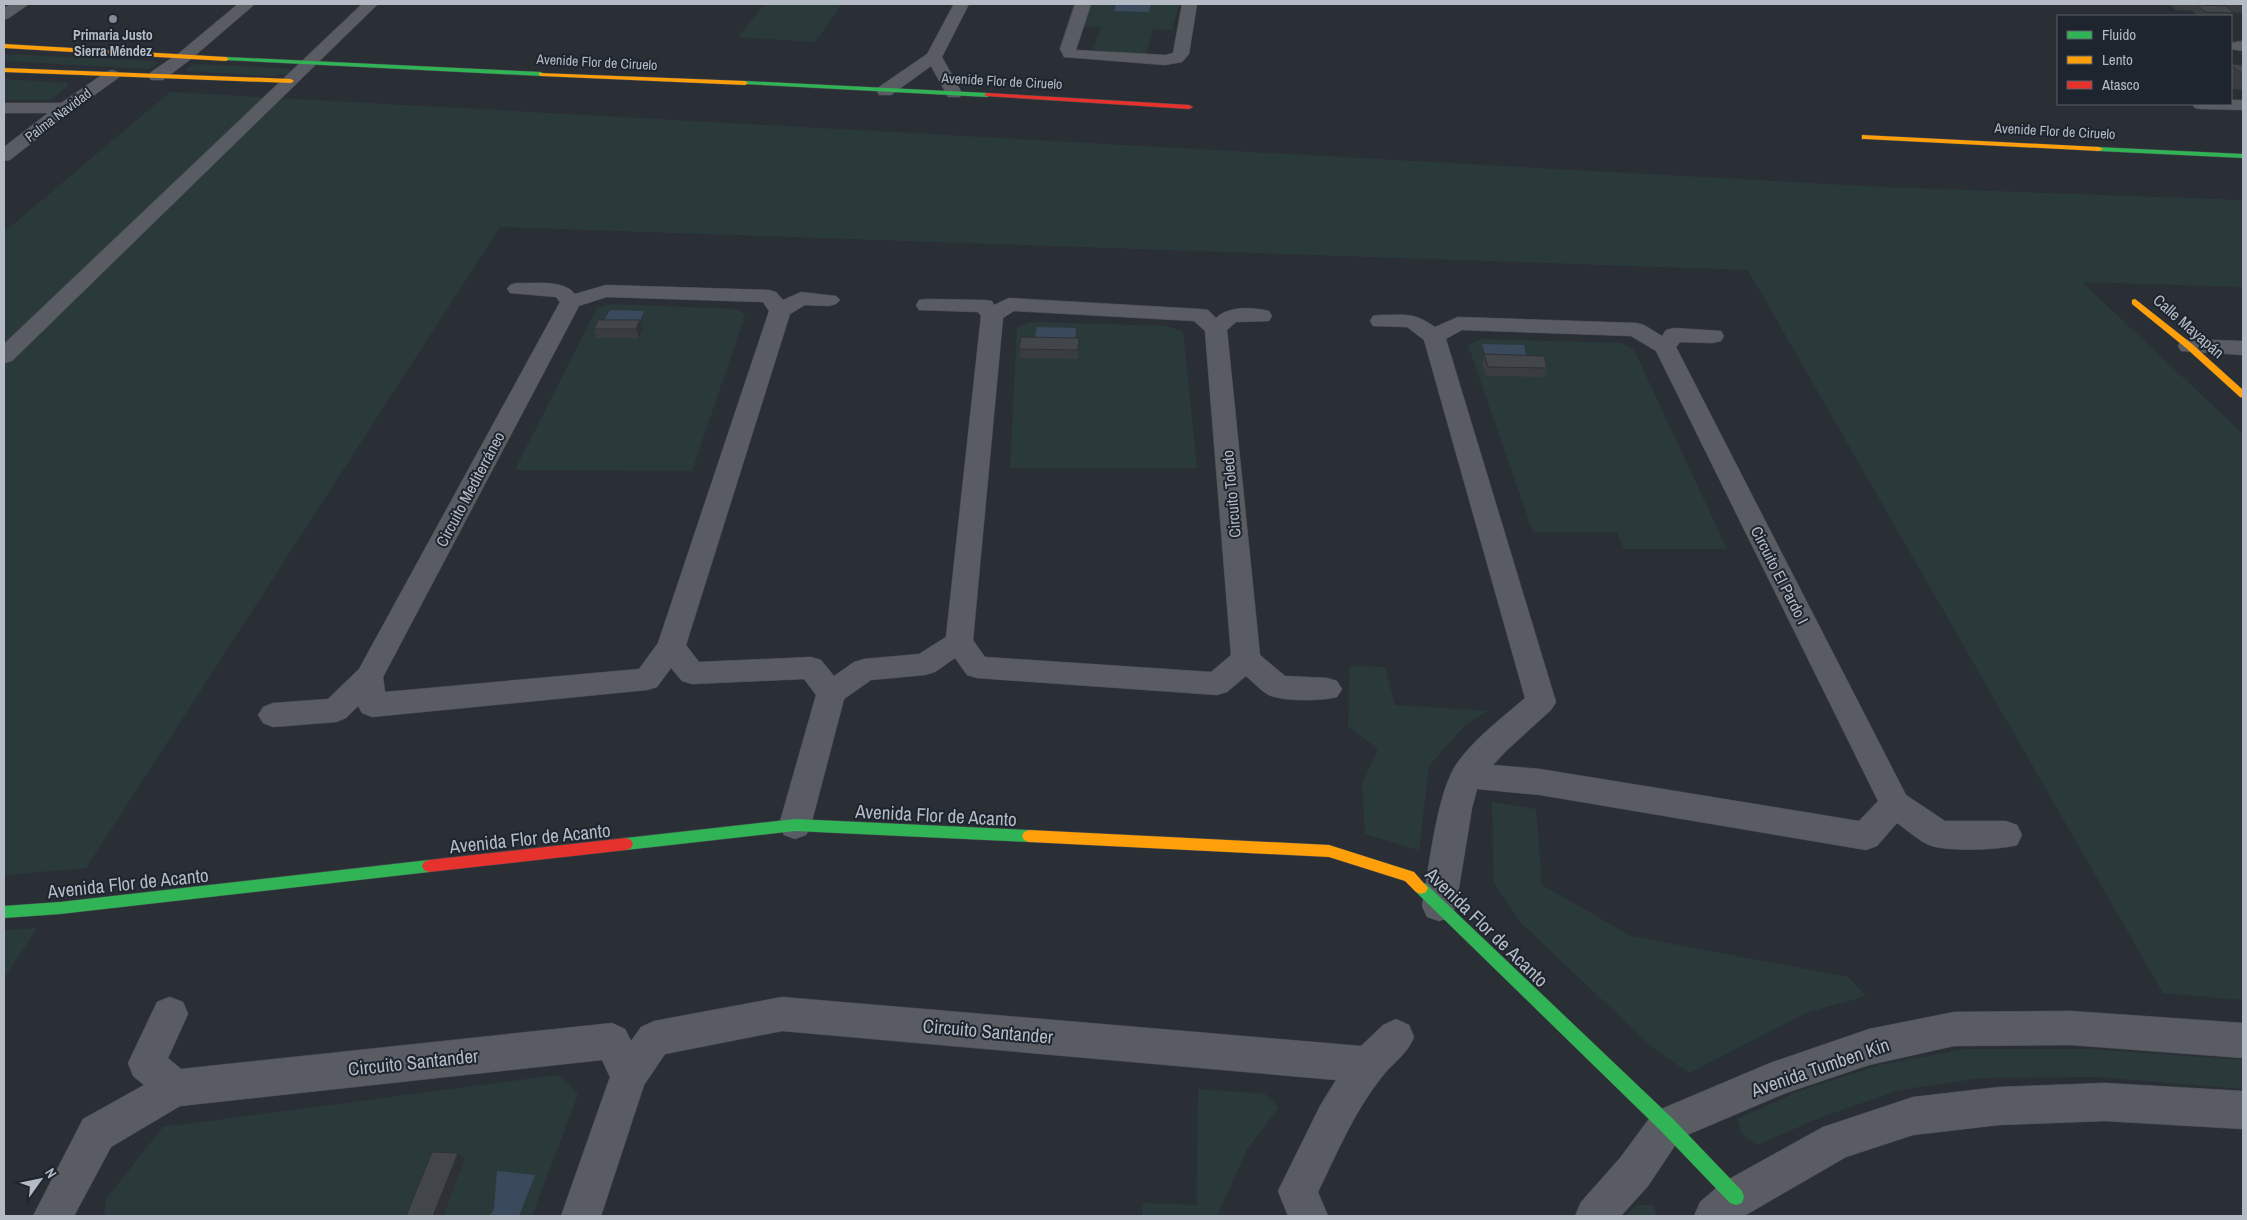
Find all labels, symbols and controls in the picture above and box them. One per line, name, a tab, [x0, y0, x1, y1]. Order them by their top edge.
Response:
marker: Primaria Justo Sierra Méndez	[107, 13, 119, 25]
legend	[2057, 15, 2232, 105]
text: Fluido	[2102, 24, 2136, 45]
place label: Primaria Justo Sierra Méndez	[73, 26, 153, 60]
text: Lento	[2102, 49, 2133, 70]
street label: Avenide Flor de Ciruelo	[535, 50, 658, 74]
street label: Avenide Flor de Ciruelo	[940, 69, 1063, 93]
text: Atasco	[2101, 74, 2140, 95]
street label: Palma Navidad	[21, 84, 95, 146]
street label: Avenide Flor de Ciruelo	[1993, 119, 2116, 143]
street label: Calle Mayapán	[2149, 289, 2229, 363]
street label: Circuito Mediterráneo	[430, 427, 510, 551]
street label: Circuito Toledo	[1216, 449, 1246, 539]
street label: Circuito El Pardo I	[1746, 522, 1814, 628]
street label: Avenida Flor de Acanto	[854, 798, 1017, 832]
street label: Avenida Flor de Acanto	[447, 817, 612, 859]
street label: Avenida Flor de Acanto	[1419, 861, 1554, 993]
street label: Avenida Flor de Acanto	[45, 862, 210, 904]
street label: Circuito Santander	[922, 1012, 1055, 1050]
street label: Avenida Tumben Kin	[1747, 1031, 1893, 1103]
street label: Circuito Santander	[347, 1042, 480, 1082]
north arrow	[15, 1155, 65, 1205]
text: N	[41, 1165, 61, 1181]

